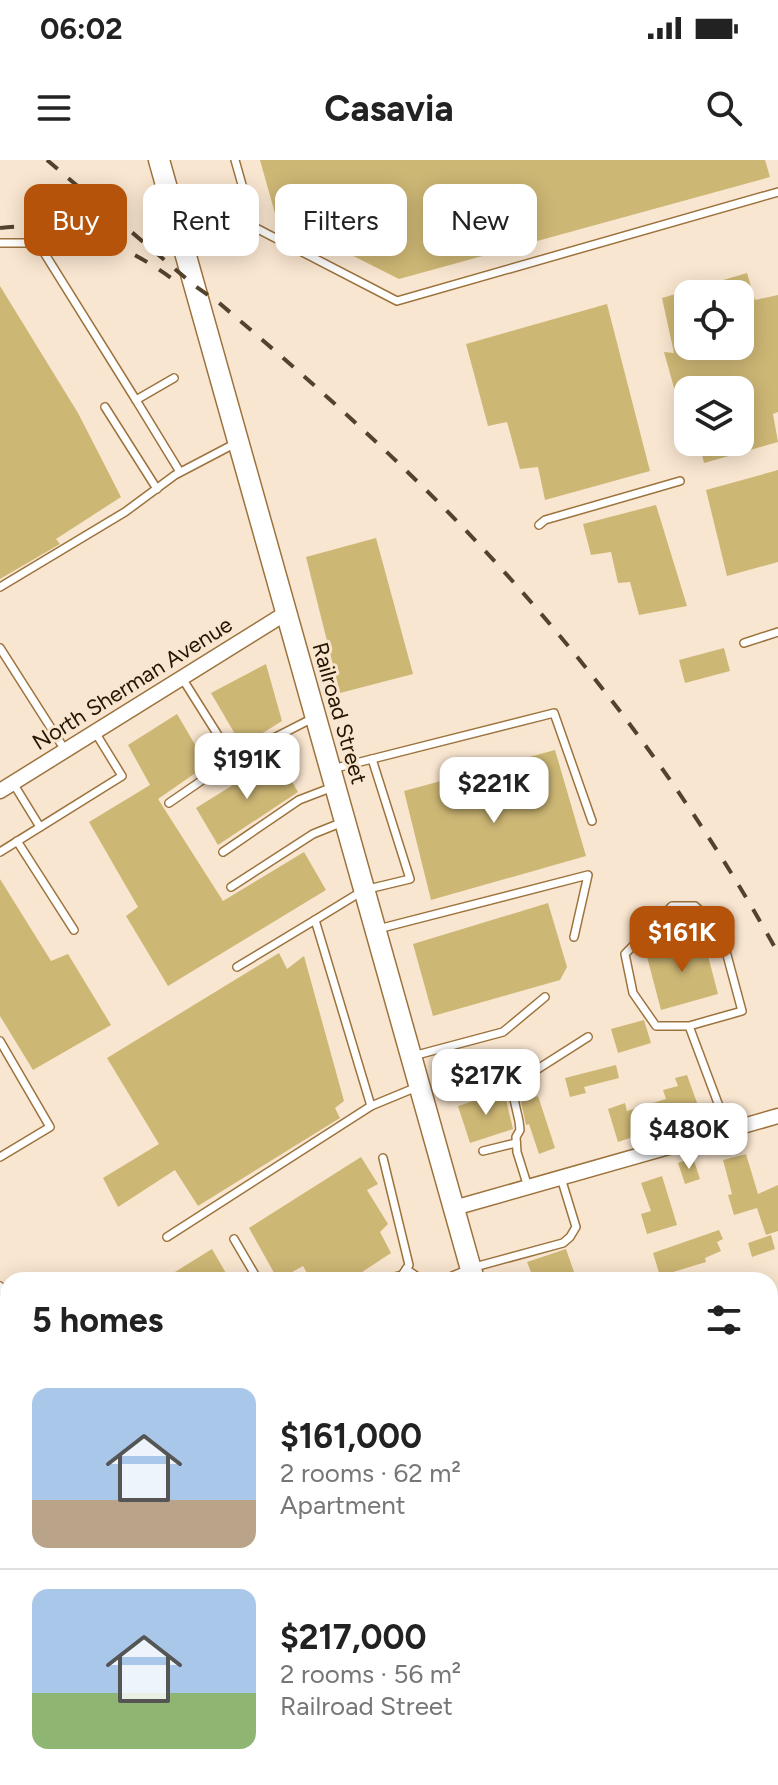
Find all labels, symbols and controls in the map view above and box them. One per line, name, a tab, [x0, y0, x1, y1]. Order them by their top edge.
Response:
text: 06:02	[40, 10, 123, 47]
icon: menu	[32, 86, 76, 130]
icon: search	[702, 86, 746, 130]
text: Casavia	[324, 87, 454, 130]
chip: Buy	[24, 184, 127, 256]
chip: Rent	[143, 184, 259, 256]
chip: Filters	[275, 184, 407, 256]
chip: New	[423, 184, 537, 256]
map controls	[674, 280, 754, 456]
button: locate	[674, 280, 754, 360]
button: layers	[674, 376, 754, 456]
street label: North Sherman Avenue	[27, 611, 237, 756]
street label: Railroad Street	[306, 639, 373, 787]
pin: $191K	[191, 733, 303, 801]
text: $191K	[213, 743, 281, 775]
pin: $221K	[438, 757, 550, 825]
text: $221K	[458, 767, 530, 799]
pin: $161K	[626, 906, 738, 974]
text: $161K	[648, 916, 716, 948]
pin: $217K	[430, 1049, 542, 1117]
text: $217K	[450, 1059, 522, 1091]
pin: $480K	[633, 1103, 745, 1171]
text: $480K	[649, 1113, 729, 1145]
icon: filters	[702, 1298, 746, 1342]
text: 5 homes	[32, 1300, 163, 1341]
text: $161,000	[280, 1416, 422, 1457]
icon: home	[96, 1420, 192, 1516]
text: 2 rooms · 62 m²	[280, 1457, 461, 1489]
text: Apartment	[280, 1489, 406, 1521]
text: $217,000	[280, 1617, 427, 1658]
icon: home	[96, 1621, 192, 1717]
text: 2 rooms · 56 m²	[280, 1658, 461, 1690]
text: Railroad Street	[280, 1690, 453, 1722]

